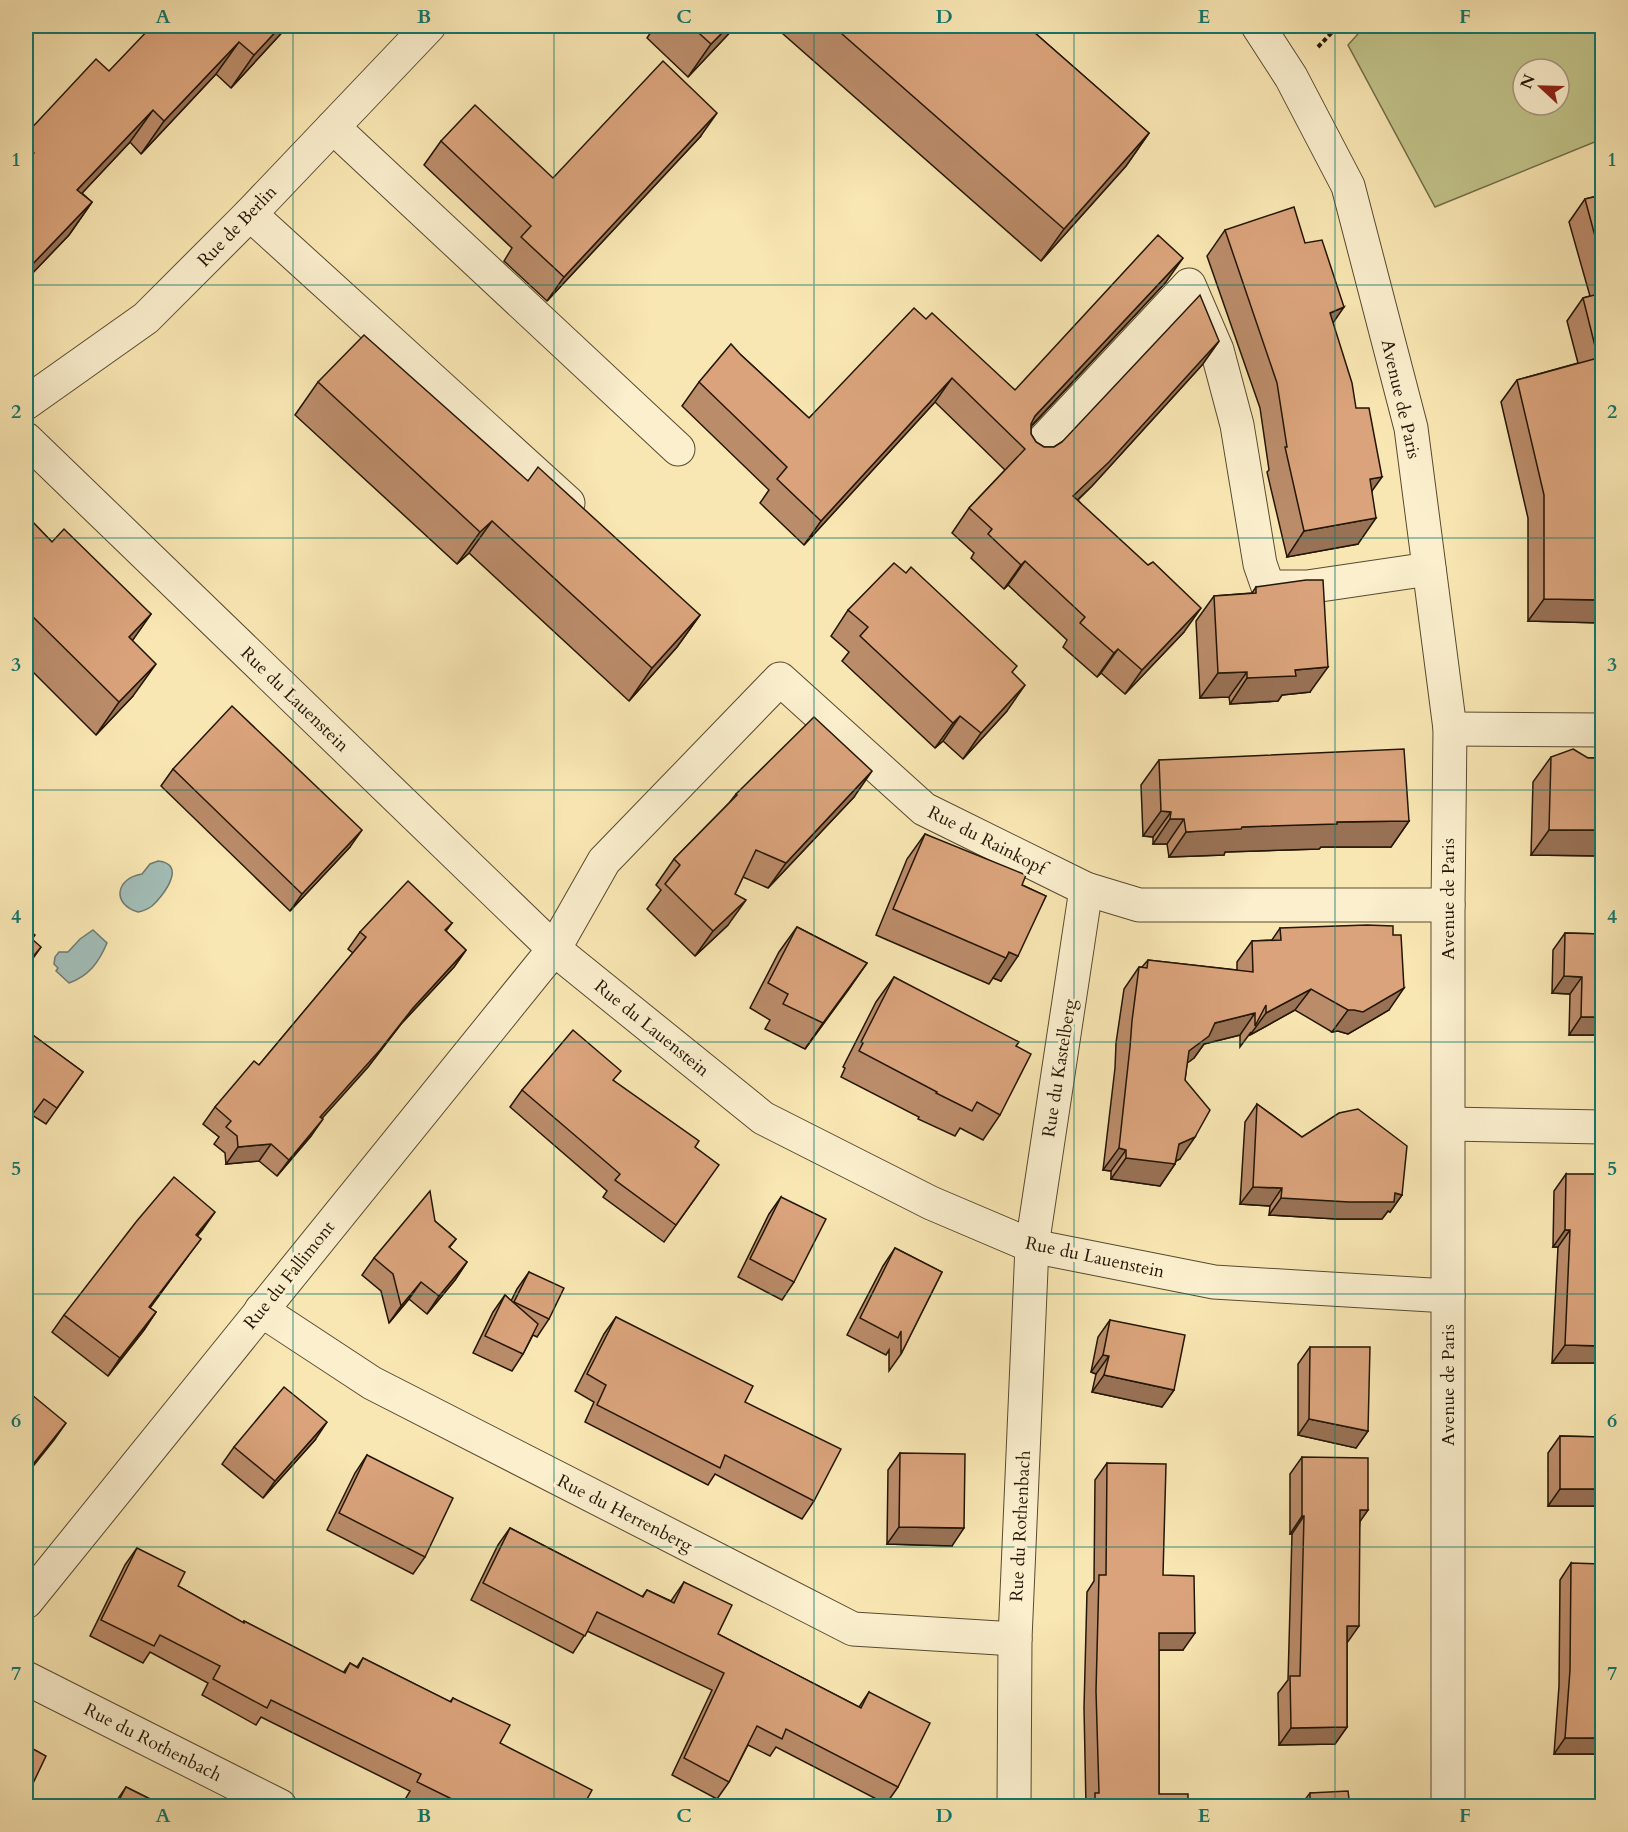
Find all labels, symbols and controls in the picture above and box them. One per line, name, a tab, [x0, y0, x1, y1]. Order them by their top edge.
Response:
text: A	[155, 3, 171, 30]
text: B	[417, 3, 431, 30]
text: C	[676, 3, 692, 30]
text: D	[935, 3, 953, 30]
text: E	[1198, 3, 1210, 30]
text: F	[1459, 3, 1471, 30]
north arrow	[1511, 57, 1571, 117]
text: N	[1515, 71, 1541, 92]
text: 1	[11, 146, 21, 173]
text: 1	[1607, 146, 1617, 173]
street label: Rue de Berlin	[192, 179, 283, 273]
street label: Avenue de Paris	[1375, 337, 1426, 461]
text: 2	[11, 398, 21, 425]
text: 2	[1607, 398, 1617, 425]
street label: Rue du Lauenstein	[235, 641, 355, 758]
text: 3	[11, 651, 21, 678]
text: 3	[1607, 651, 1617, 678]
street label: Rue du Rainkopf	[923, 800, 1053, 883]
street label: Avenue de Paris	[1436, 838, 1461, 960]
text: 4	[11, 903, 21, 930]
text: 4	[1607, 903, 1617, 930]
street label: Rue du Lauenstein	[589, 974, 715, 1083]
street label: Rue du Kastelberg	[1036, 996, 1083, 1139]
text: 5	[11, 1155, 21, 1182]
text: 5	[1607, 1155, 1617, 1182]
street label: Rue du Fallimont	[238, 1216, 341, 1335]
street label: Rue du Lauenstein	[1023, 1231, 1168, 1285]
street label: Avenue de Paris	[1436, 1324, 1461, 1446]
text: 6	[11, 1407, 21, 1434]
text: 6	[1607, 1407, 1617, 1434]
street label: Rue du Rothenbach	[1004, 1450, 1037, 1602]
street label: Rue du Herrenberg	[553, 1469, 698, 1559]
text: 7	[11, 1660, 21, 1687]
text: 7	[1607, 1660, 1617, 1687]
street label: Rue du Rothenbach	[80, 1697, 226, 1788]
text: A	[155, 1802, 171, 1829]
text: B	[417, 1802, 431, 1829]
text: C	[676, 1802, 692, 1829]
text: D	[935, 1802, 953, 1829]
text: E	[1198, 1802, 1210, 1829]
text: F	[1459, 1802, 1471, 1829]

